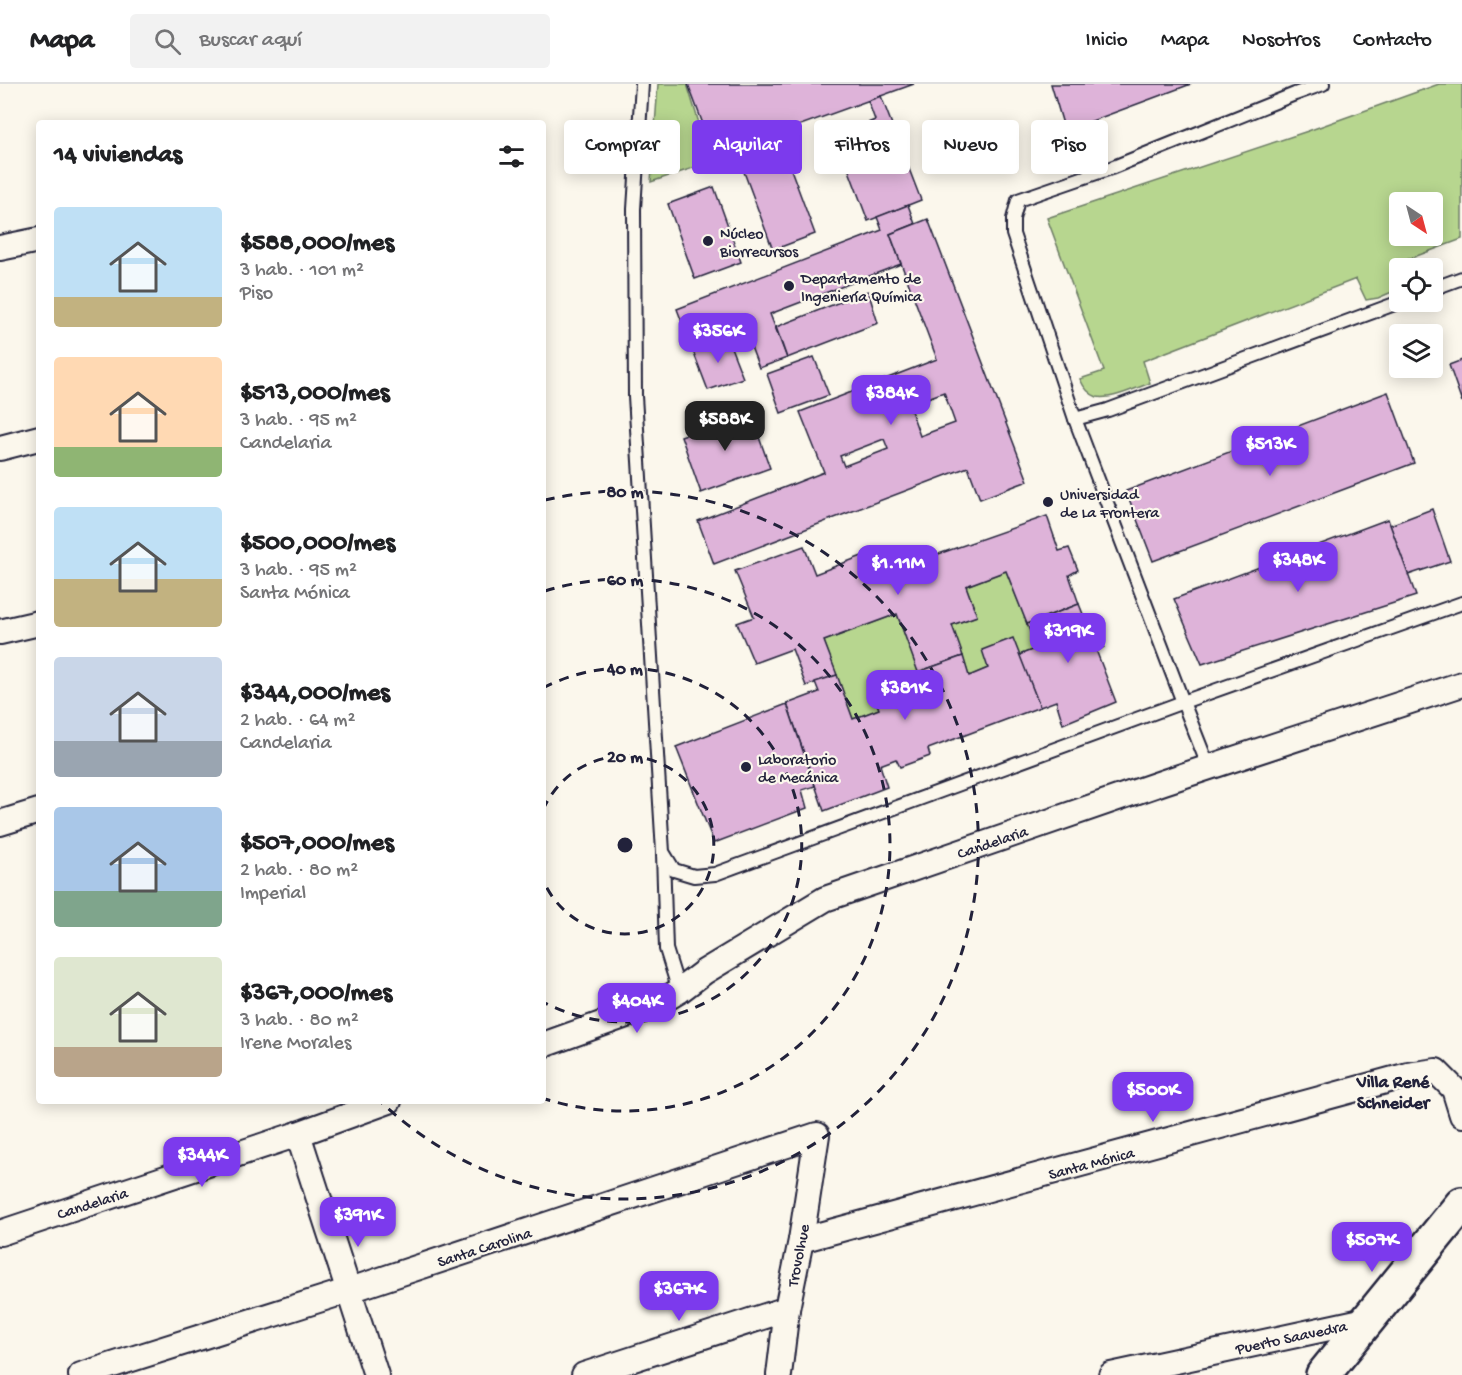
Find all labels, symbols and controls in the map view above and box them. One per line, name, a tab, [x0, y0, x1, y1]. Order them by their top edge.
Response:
search box	[130, 14, 550, 68]
text: Mapa	[30, 25, 94, 58]
icon: search	[151, 25, 184, 58]
text: Buscar aquí	[199, 28, 302, 54]
text: Inicio	[1086, 29, 1128, 54]
text: Mapa	[1161, 29, 1209, 54]
text: Nosotros	[1242, 29, 1320, 54]
text: Contacto	[1353, 29, 1432, 54]
chip: Comprar	[564, 120, 680, 174]
chip: Alquilar	[692, 120, 802, 174]
chip: Filtros	[814, 120, 910, 174]
chip: Nuevo	[922, 120, 1019, 174]
chip: Piso	[1031, 120, 1108, 174]
icon: filters	[495, 140, 528, 173]
text: 14 viviendas	[54, 141, 182, 172]
north arrow	[1389, 192, 1443, 246]
map controls	[1389, 192, 1443, 378]
place label: Núcleo Biorrecursos	[719, 226, 799, 263]
text: $588,000/mes	[240, 229, 394, 260]
icon: home	[102, 231, 174, 303]
marker: Núcleo Biorrecursos	[701, 234, 715, 248]
button: locate	[1389, 258, 1443, 312]
text: 3 hab. · 101 m²	[240, 260, 364, 283]
place label: Departamento de Ingeniería Química	[800, 271, 923, 308]
marker: Departamento de Ingeniería Química	[782, 279, 796, 293]
text: Piso	[240, 283, 273, 306]
pin: $356K	[676, 313, 760, 364]
text: $356K	[692, 321, 744, 344]
button: layers	[1389, 324, 1443, 378]
pin: $384K	[849, 375, 933, 426]
text: $513,000/mes	[240, 379, 390, 410]
icon: home	[102, 381, 174, 453]
text: $384K	[866, 383, 916, 406]
pin: $588K	[683, 401, 767, 452]
text: $588K	[699, 409, 751, 432]
text: 3 hab. · 95 m²	[240, 410, 357, 433]
pin: $513K	[1228, 426, 1312, 477]
text: Candelaria	[240, 433, 332, 456]
text: $513K	[1246, 434, 1294, 457]
text: 80 m	[606, 483, 644, 504]
place label: Universidad de La Frontera	[1060, 487, 1160, 524]
marker: Universidad de La Frontera	[1041, 495, 1055, 509]
text: $500,000/mes	[240, 529, 395, 560]
icon: home	[102, 531, 174, 603]
pin: $348K	[1256, 542, 1340, 593]
pin: $1.11M	[849, 545, 947, 596]
text: $348K	[1273, 550, 1323, 573]
text: $1.11M	[871, 553, 925, 576]
text: 3 hab. · 95 m²	[240, 560, 357, 583]
text: 60 m	[607, 571, 643, 592]
text: Santa Mónica	[240, 583, 350, 606]
pin: $319K	[1026, 613, 1110, 664]
text: $319K	[1044, 621, 1092, 644]
text: 40 m	[606, 660, 643, 681]
pin: $381K	[863, 670, 947, 721]
text: $381K	[880, 678, 930, 701]
text: $344,000/mes	[240, 679, 390, 710]
icon: home	[102, 681, 174, 753]
text: 2 hab. · 64 m²	[240, 710, 355, 733]
text: Candelaria	[240, 733, 332, 756]
text: 20 m	[607, 748, 643, 769]
place label: Laboratorio de Mecánica	[758, 752, 840, 789]
marker: Laboratorio de Mecánica	[739, 760, 753, 774]
street label: Candelaria	[955, 823, 1032, 865]
text: $507,000/mes	[240, 829, 394, 860]
icon: home	[102, 831, 174, 903]
centre of rings	[615, 835, 635, 855]
text: 2 hab. · 80 m²	[240, 860, 358, 883]
text: Imperial	[240, 883, 306, 906]
text: $367,000/mes	[240, 979, 392, 1010]
icon: home	[102, 981, 174, 1053]
pin: $404K	[595, 983, 679, 1034]
text: $404K	[612, 991, 662, 1014]
text: 3 hab. · 80 m²	[240, 1010, 359, 1033]
text: Irene Morales	[240, 1033, 351, 1056]
pin: $500K	[1111, 1072, 1195, 1123]
district label: Villa René Schneider	[1356, 1073, 1432, 1115]
text: $500K	[1126, 1080, 1180, 1103]
pin: $344K	[160, 1137, 244, 1188]
text: $344K	[177, 1145, 227, 1168]
street label: Santa Mónica	[1047, 1145, 1138, 1186]
street label: Candelaria	[55, 1185, 132, 1226]
pin: $391K	[316, 1197, 400, 1248]
text: $391K	[334, 1205, 382, 1228]
street label: Trovolhue	[785, 1222, 816, 1290]
pin: $507K	[1330, 1222, 1414, 1273]
street label: Santa Carolina	[435, 1225, 536, 1274]
text: $507K	[1346, 1230, 1398, 1253]
pin: $367K	[637, 1271, 721, 1322]
text: $367K	[654, 1279, 704, 1302]
street label: Puerto Saavedra	[1233, 1318, 1350, 1361]

